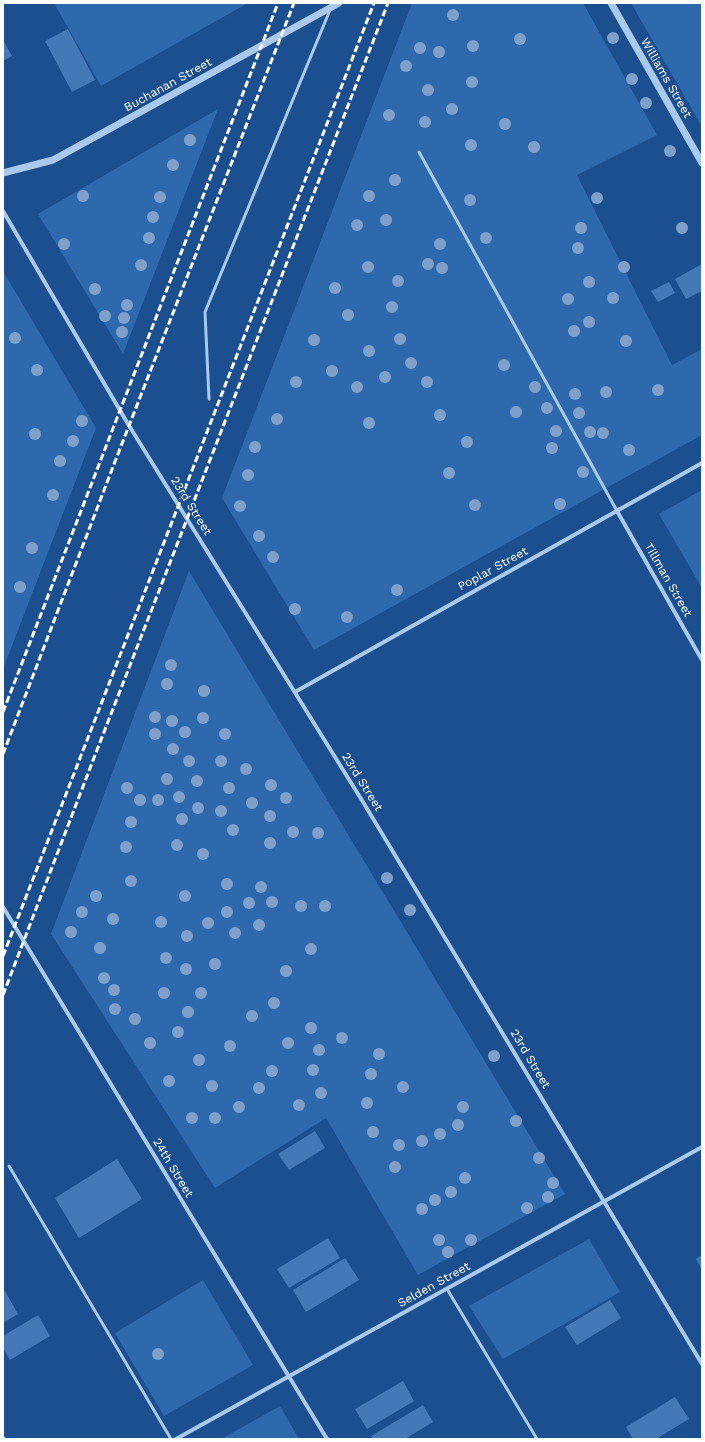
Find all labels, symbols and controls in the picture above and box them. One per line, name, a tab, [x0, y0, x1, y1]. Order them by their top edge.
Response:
street label: Williams Street	[637, 35, 695, 121]
street label: Buchanan Street	[122, 55, 214, 115]
street label: 23rd Street	[167, 474, 215, 538]
street label: Tillman Street	[641, 540, 695, 620]
street label: Poplar Street	[456, 544, 530, 594]
street label: 23rd Street	[338, 750, 386, 814]
street label: 23rd Street	[507, 1027, 553, 1091]
street label: 24th Street	[150, 1136, 196, 1200]
street label: Selden Street	[395, 1259, 473, 1311]

